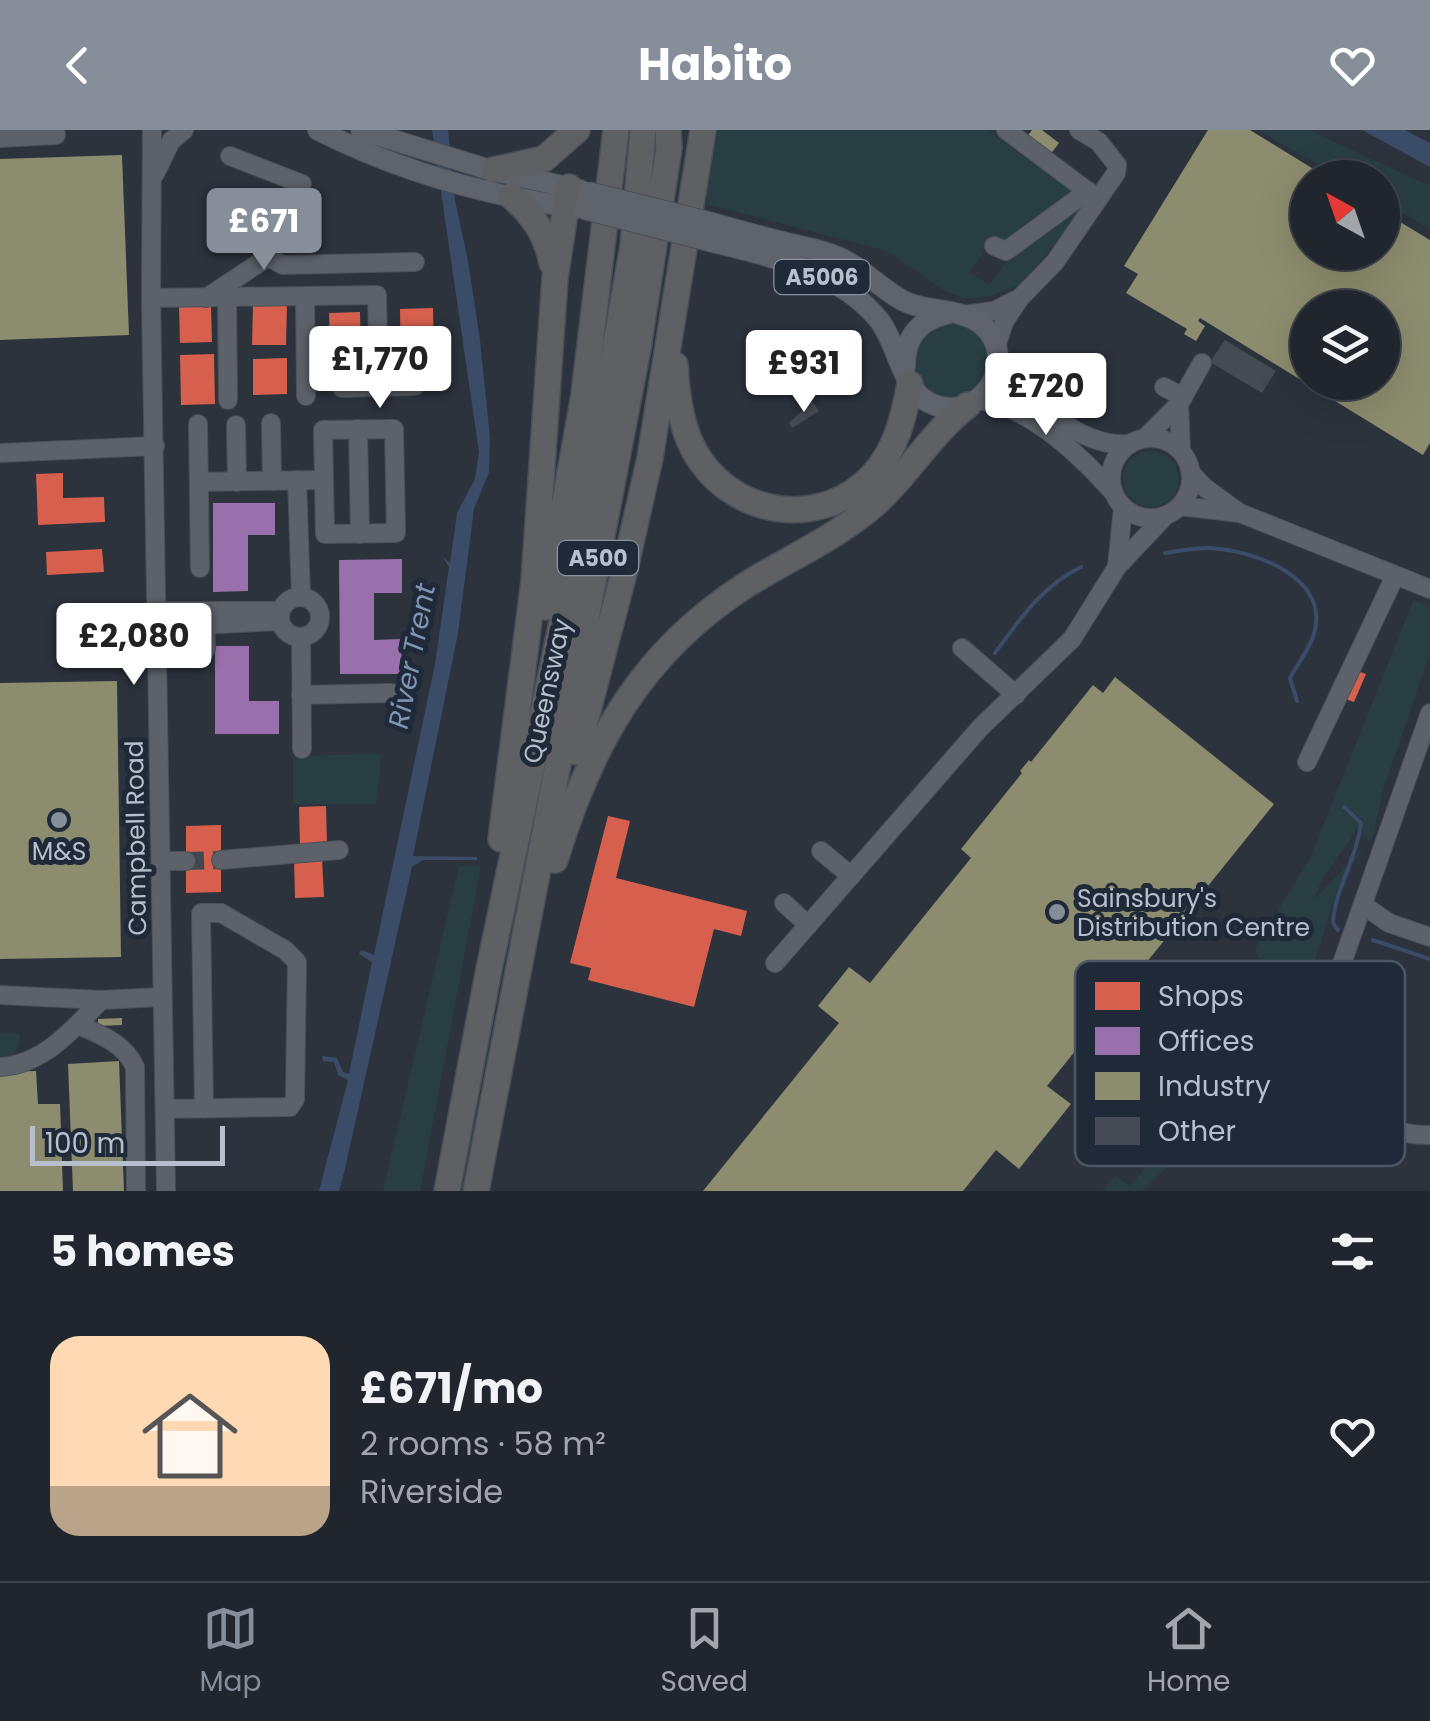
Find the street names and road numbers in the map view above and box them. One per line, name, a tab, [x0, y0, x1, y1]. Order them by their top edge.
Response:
road number: A5006	[774, 260, 870, 294]
road number: A500	[558, 541, 638, 575]
street label: Queensway	[515, 615, 579, 767]
street label: Campbell Road	[117, 740, 155, 936]

